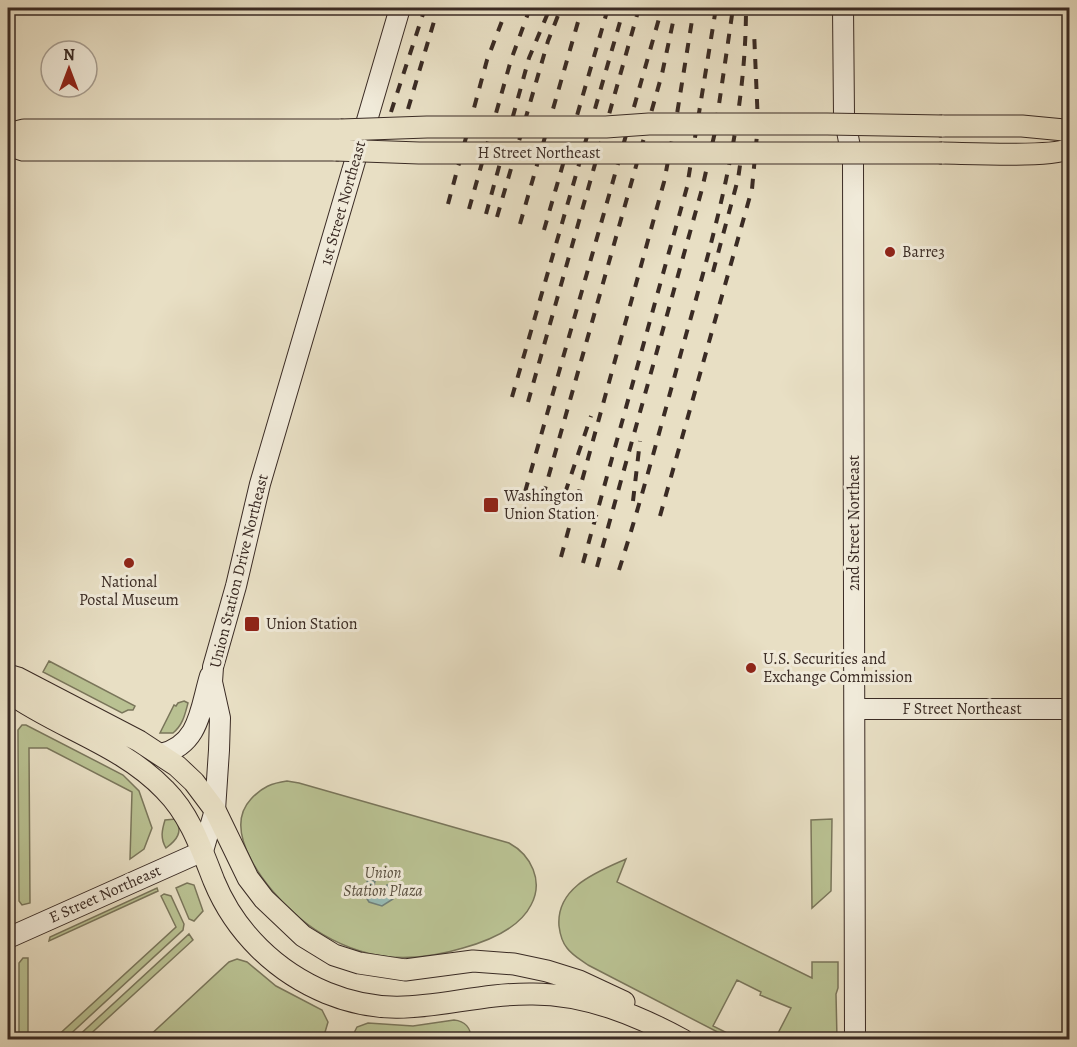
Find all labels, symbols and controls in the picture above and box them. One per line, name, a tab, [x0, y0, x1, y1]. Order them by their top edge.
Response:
north arrow	[39, 39, 99, 99]
text: N	[63, 44, 75, 66]
street label: 1st Street Northeast	[315, 138, 371, 268]
street label: H Street Northeast	[477, 142, 601, 164]
place label: Barre3	[902, 241, 945, 263]
marker: Barre3	[883, 245, 897, 259]
street label: 2nd Street Northeast	[843, 455, 865, 591]
street label: Union Station Drive Northeast	[204, 472, 274, 670]
place label: Washington Union Station	[503, 485, 596, 525]
marker: Washington Union Station	[482, 496, 500, 514]
marker: National Postal Museum	[122, 556, 136, 570]
place label: National Postal Museum	[79, 571, 179, 611]
place label: Union Station	[266, 613, 358, 635]
marker: Union Station	[243, 615, 261, 633]
place label: U.S. Securities and Exchange Commission	[763, 648, 913, 688]
marker: U.S. Securities and Exchange Commission	[744, 661, 758, 675]
street label: F Street Northeast	[902, 698, 1022, 720]
street label: E Street Northeast	[45, 859, 165, 929]
park label: Union Station Plaza	[343, 862, 423, 902]

